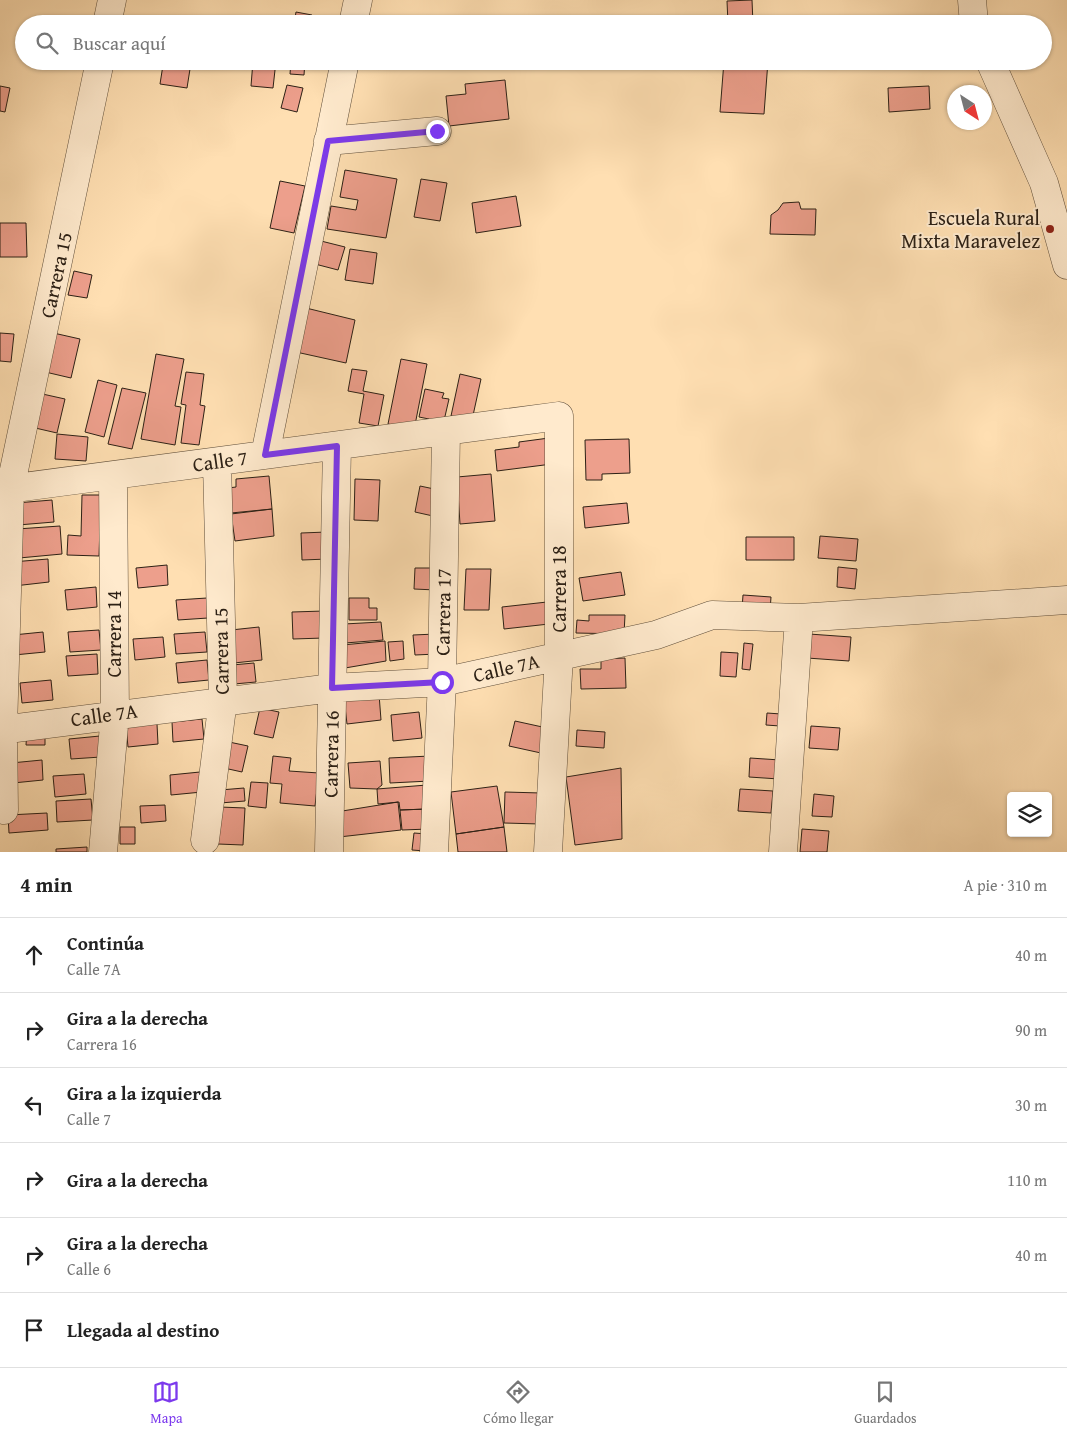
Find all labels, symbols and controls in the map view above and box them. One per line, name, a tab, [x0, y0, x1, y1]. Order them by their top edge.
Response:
search box	[15, 15, 1052, 70]
icon: search	[33, 29, 61, 57]
text: Buscar aquí	[73, 29, 166, 57]
north arrow	[947, 85, 992, 130]
route end	[426, 120, 449, 143]
place label: Escuela Rural Mixta Maravelez	[901, 203, 1040, 255]
marker: Escuela Rural Mixta Maravelez	[1044, 223, 1056, 235]
street label: Carrera 15	[32, 229, 79, 320]
street label: Calle 7	[191, 442, 249, 479]
street label: Carrera 18	[544, 545, 573, 633]
street label: Carrera 17	[427, 568, 458, 656]
street label: Carrera 14	[99, 590, 128, 678]
street label: Carrera 15	[205, 607, 236, 695]
street label: Calle 7A	[470, 646, 542, 689]
route start	[431, 671, 454, 694]
street label: Calle 7A	[69, 695, 139, 734]
street label: Carrera 16	[315, 710, 346, 798]
map controls	[1007, 792, 1052, 837]
button: layers	[1007, 792, 1052, 837]
text: 4 min	[20, 869, 72, 900]
text: A pie · 310 m	[964, 873, 1047, 897]
text: Continúa	[67, 929, 144, 957]
icon: ahead	[20, 941, 48, 969]
text: 40 m	[1015, 943, 1047, 967]
text: Calle 7A	[67, 957, 121, 981]
text: Gira a la derecha	[67, 1004, 208, 1032]
icon: right	[20, 1016, 48, 1044]
text: 90 m	[1015, 1018, 1047, 1042]
text: Carrera 16	[67, 1032, 137, 1056]
text: Gira a la izquierda	[67, 1079, 222, 1107]
icon: left	[20, 1091, 48, 1119]
text: 30 m	[1015, 1093, 1047, 1117]
text: Calle 7	[67, 1107, 111, 1131]
icon: right	[20, 1166, 48, 1194]
text: Gira a la derecha	[67, 1166, 208, 1194]
text: 110 m	[1007, 1168, 1047, 1192]
text: Gira a la derecha	[67, 1229, 208, 1257]
icon: right	[20, 1241, 48, 1269]
text: 40 m	[1015, 1243, 1047, 1267]
text: Calle 6	[67, 1257, 111, 1281]
icon: arrive	[20, 1316, 48, 1344]
text: Llegada al destino	[67, 1316, 219, 1344]
tab: Mapa	[150, 1378, 183, 1428]
tab: Cómo llegar	[483, 1378, 554, 1428]
tab: Guardados	[854, 1378, 917, 1428]

